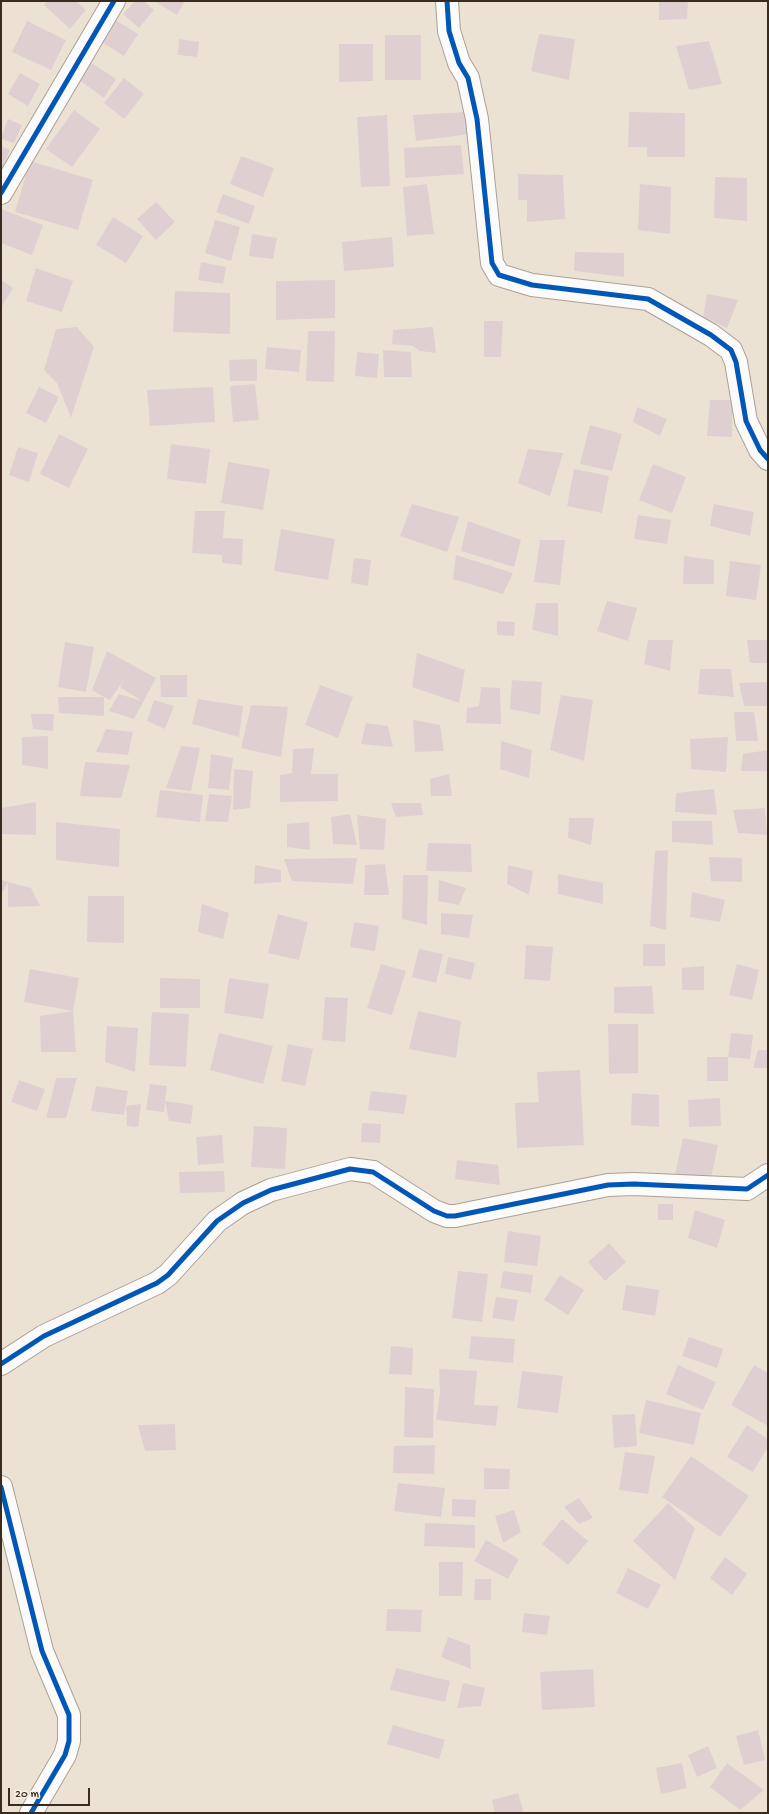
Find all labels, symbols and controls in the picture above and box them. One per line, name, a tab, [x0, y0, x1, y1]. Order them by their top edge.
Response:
scale bar	[10, 1780, 92, 1806]
text: 20 m	[15, 1788, 39, 1802]

